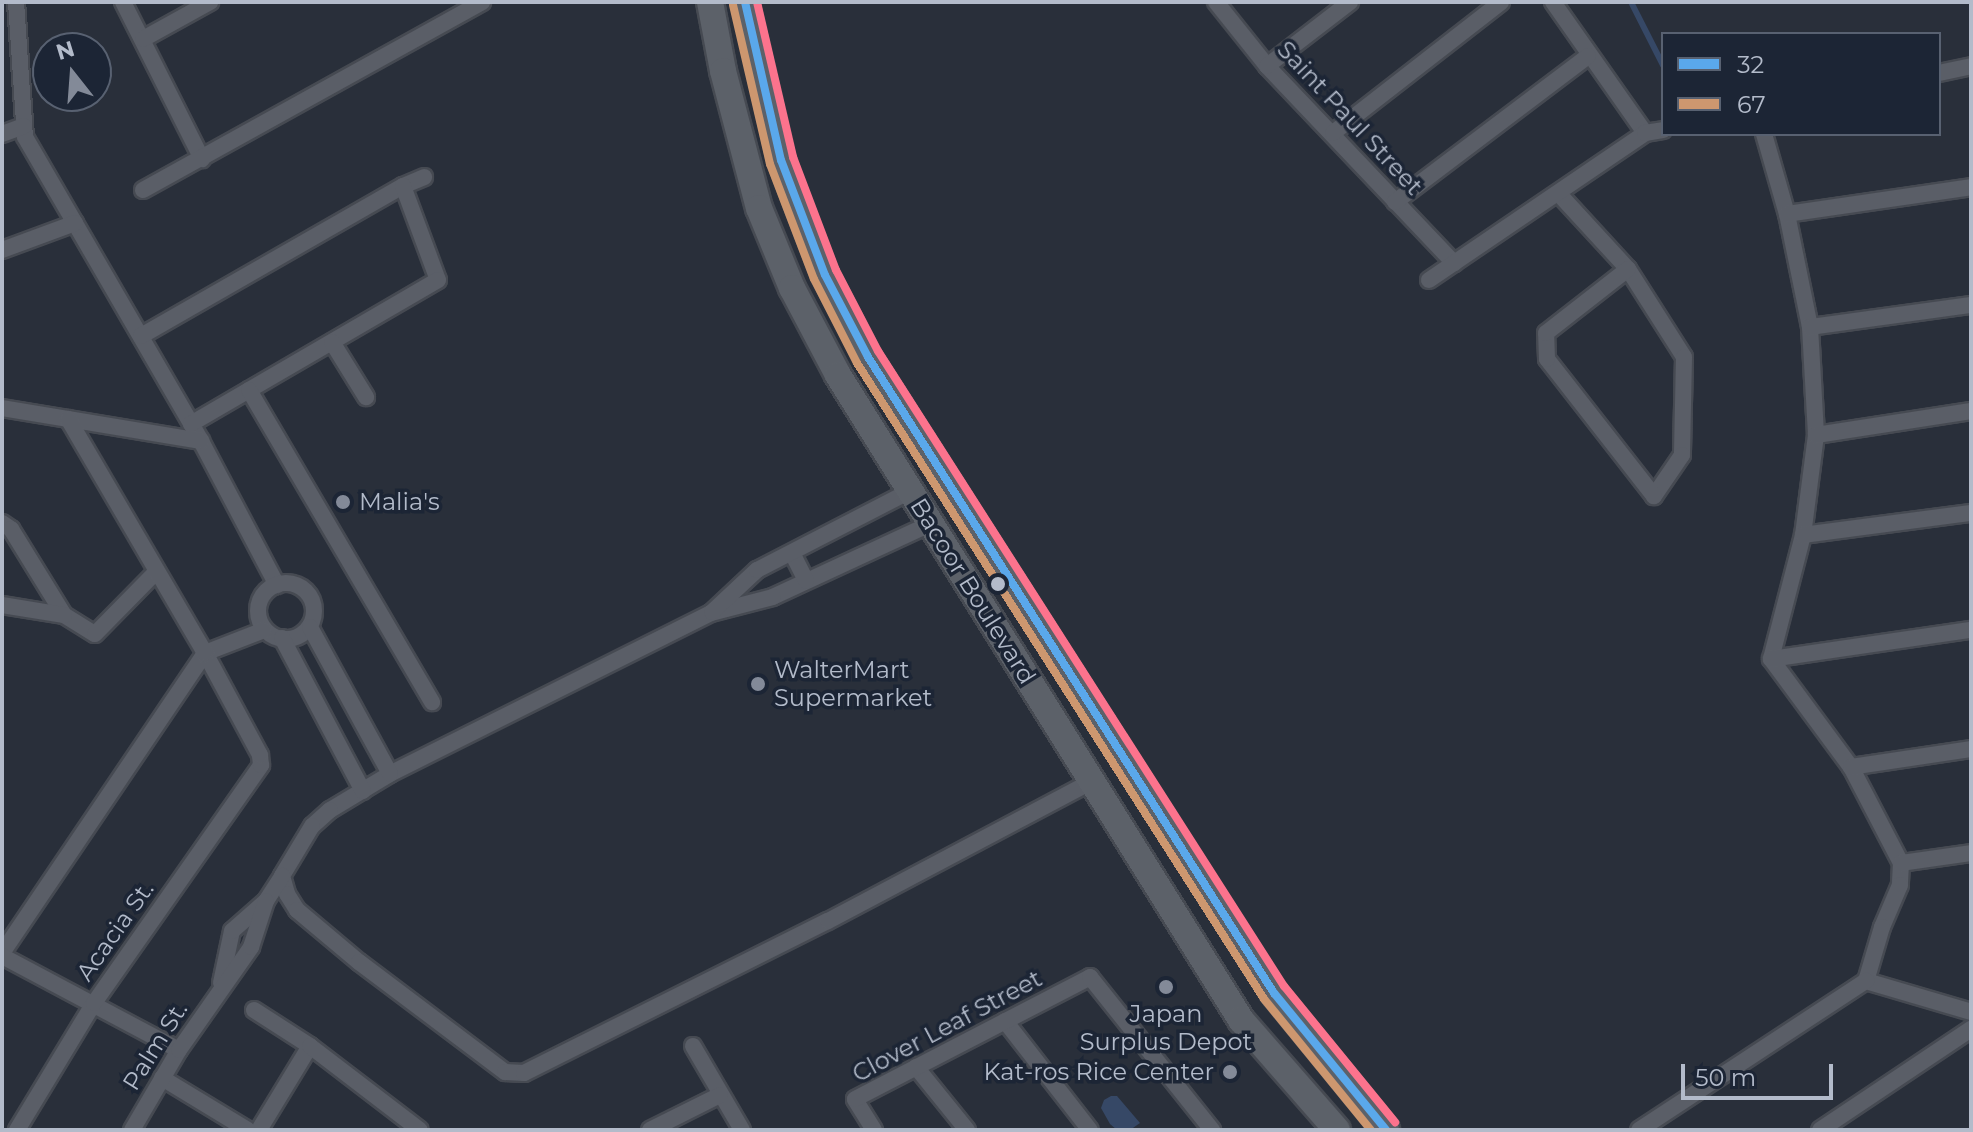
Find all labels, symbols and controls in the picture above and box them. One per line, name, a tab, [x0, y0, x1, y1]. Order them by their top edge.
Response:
north arrow	[32, 32, 112, 112]
legend	[1661, 32, 1941, 136]
text: N	[53, 35, 78, 66]
street label: Saint Paul Street	[1271, 35, 1429, 201]
text: 32	[1737, 50, 1764, 79]
text: 67	[1737, 90, 1766, 119]
place label: Malia's	[359, 488, 440, 516]
marker: Malia's	[334, 493, 352, 511]
street label: Bacoor Boulevard	[904, 493, 1042, 689]
unlabelled marker	[990, 576, 1006, 592]
place label: WalterMart Supermarket	[774, 656, 932, 712]
marker: WalterMart Supermarket	[749, 675, 767, 693]
street label: Acacia St.	[70, 876, 160, 986]
street label: Clover Leaf Street	[847, 964, 1047, 1088]
marker: Japan Surplus Depot	[1157, 978, 1175, 996]
street label: Palm St.	[117, 996, 193, 1096]
place label: Japan Surplus Depot	[1080, 1000, 1252, 1056]
scale bar	[1685, 1048, 1837, 1098]
place label: Kat-ros Rice Center	[984, 1058, 1214, 1086]
marker: Kat-ros Rice Center	[1221, 1063, 1239, 1081]
text: 50 m	[1695, 1063, 1756, 1092]

